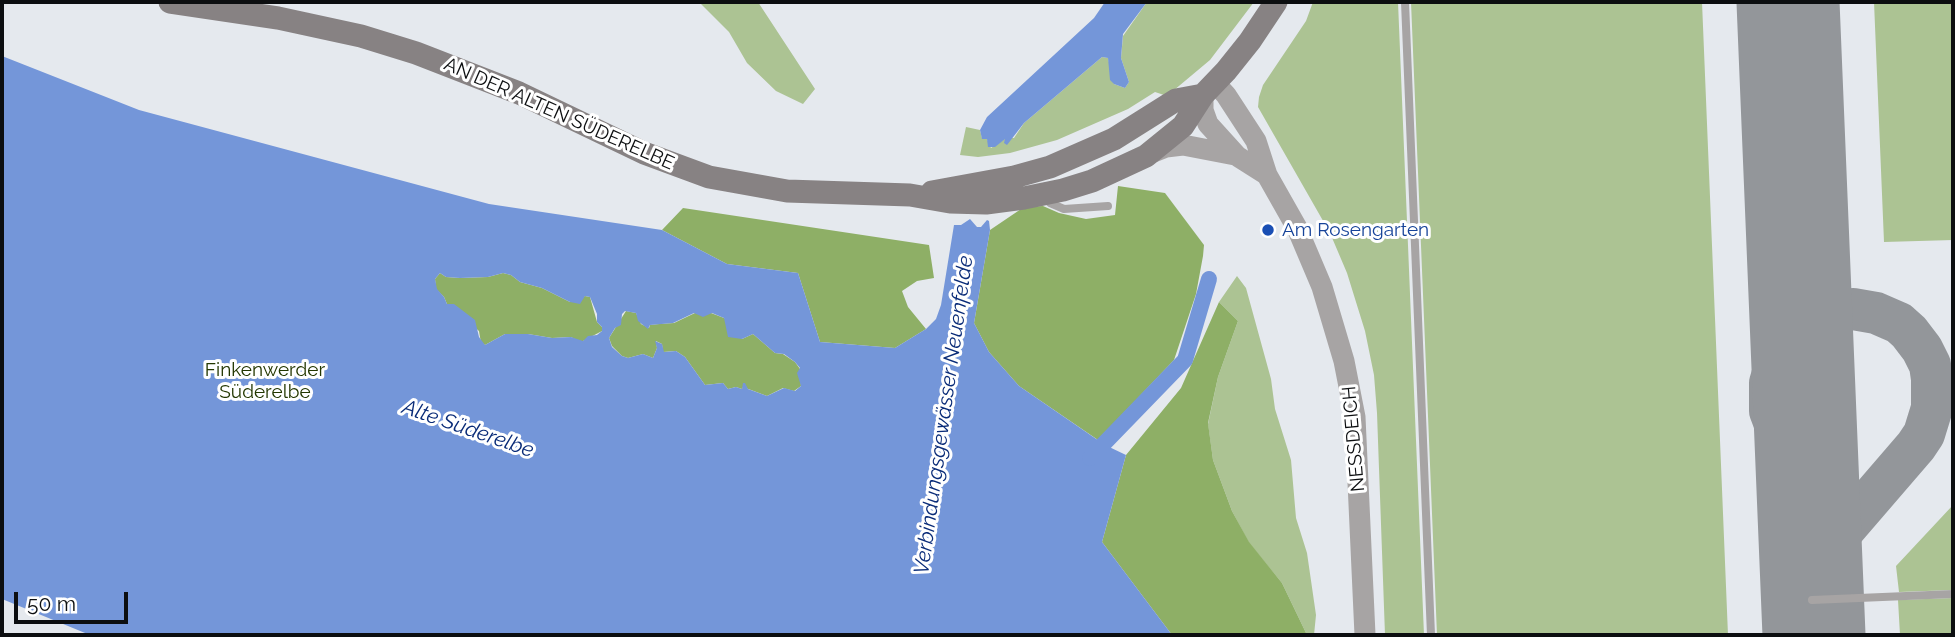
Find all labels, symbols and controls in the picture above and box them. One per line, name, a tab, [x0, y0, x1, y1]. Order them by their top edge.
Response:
street label: AN DER ALTEN SÜDERELBE	[440, 53, 678, 175]
place label: Am Rosengarten	[1282, 219, 1429, 241]
marker: Am Rosengarten	[1260, 222, 1276, 238]
water label: Verbindungsgewässer Neuenfelde	[909, 254, 979, 576]
park label: Finkenwerder Süderelbe	[205, 359, 325, 403]
street label: NESSDEICH	[1338, 385, 1370, 493]
water label: Alte Süderelbe	[399, 395, 537, 463]
scale bar	[18, 578, 131, 622]
text: 50 m	[27, 591, 76, 616]

